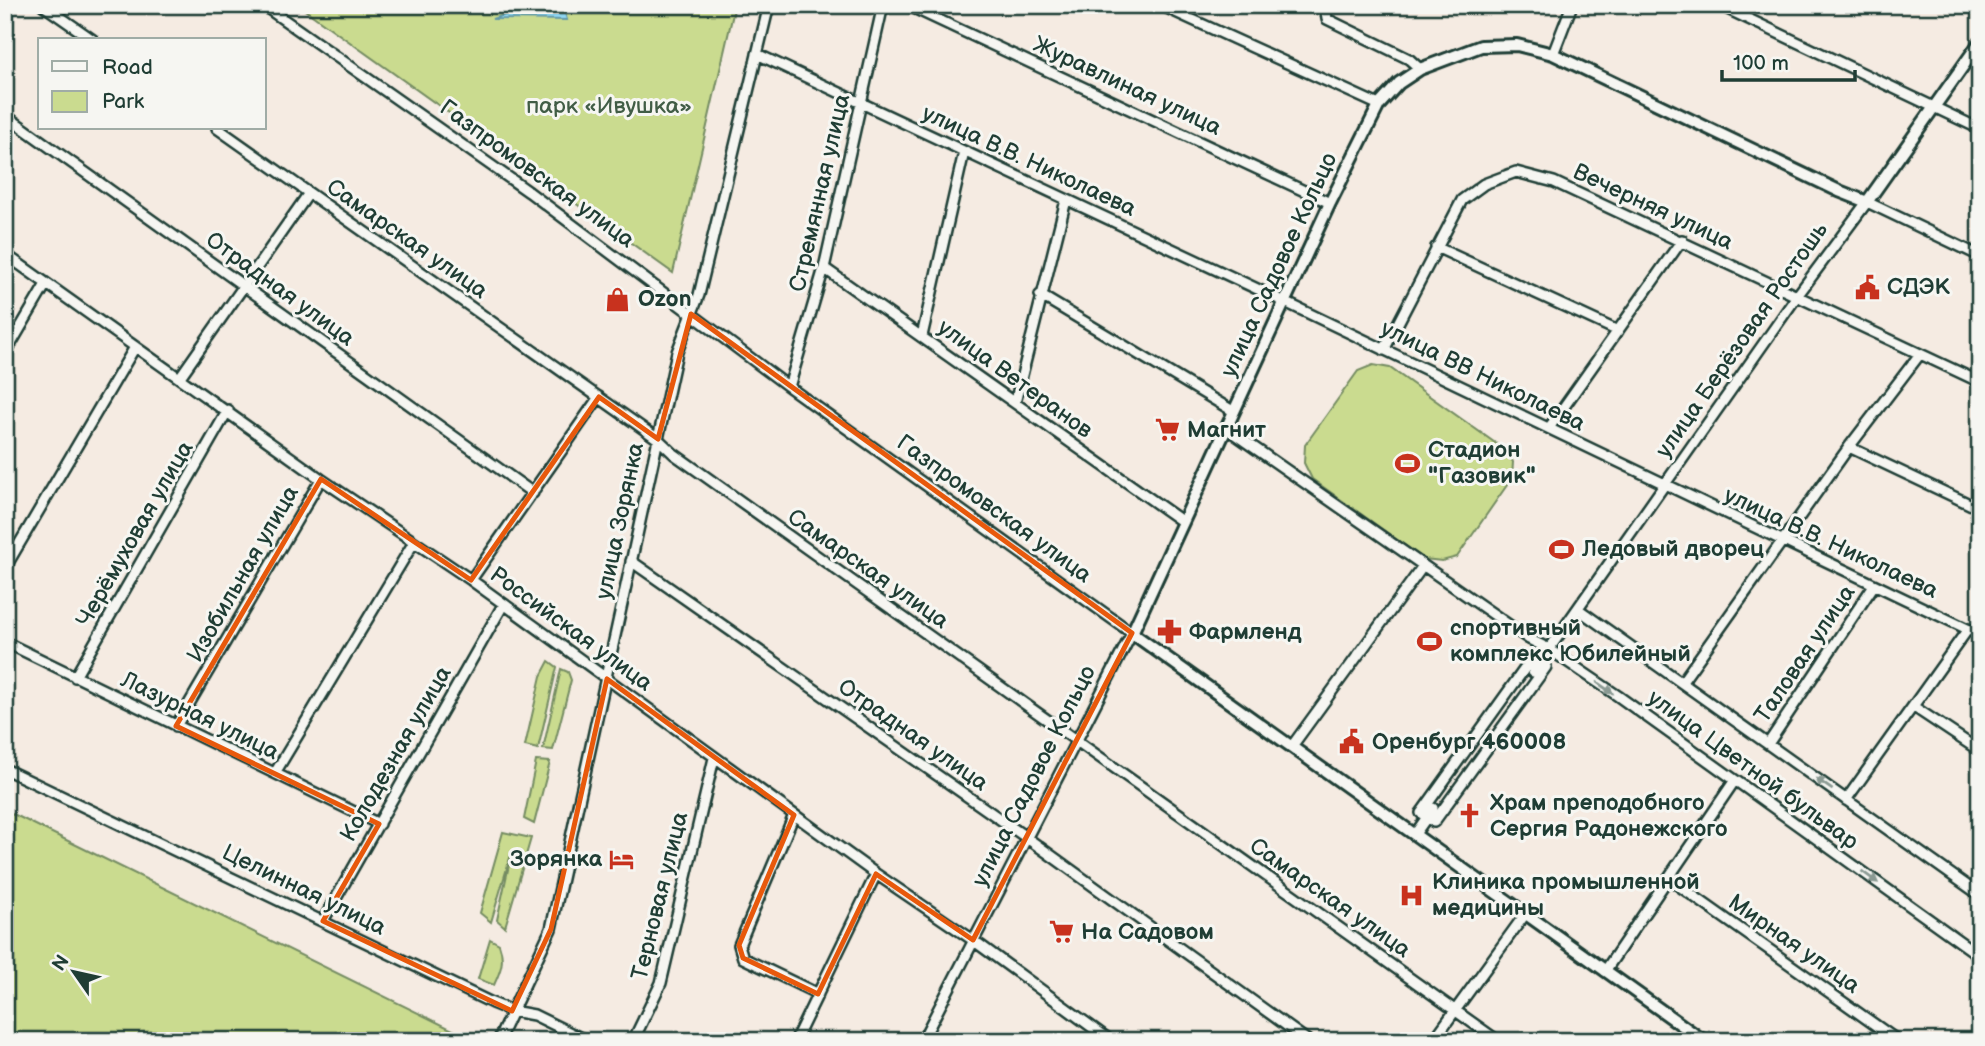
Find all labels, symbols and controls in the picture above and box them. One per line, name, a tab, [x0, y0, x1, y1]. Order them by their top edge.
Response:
street label: Журавлиная улица	[1028, 30, 1226, 142]
legend	[38, 38, 266, 130]
scale bar	[1722, 38, 1856, 82]
text: 100 m	[1733, 51, 1789, 76]
text: Road	[102, 55, 153, 80]
text: Park	[102, 89, 145, 114]
street label: Стремянная улица	[784, 91, 856, 295]
park label: парк «Ивушка»	[526, 92, 692, 120]
street label: Газпромовская улица	[434, 94, 640, 254]
street label: улица В.В. Николаева	[918, 99, 1141, 223]
street label: улица Садовое Кольцо	[1215, 148, 1343, 382]
street label: Вечерняя улица	[1568, 158, 1738, 257]
street label: Самарская улица	[321, 173, 493, 305]
street label: улица Берёзовая Ростошь	[1650, 217, 1834, 463]
street label: Отрадная улица	[200, 226, 360, 353]
public building icon: СДЭК	[1853, 273, 1881, 301]
place label: СДЭК	[1887, 273, 1950, 301]
shop icon: Ozon	[604, 285, 632, 313]
place label: Ozon	[638, 285, 692, 313]
street label: улица Ветеранов	[932, 313, 1098, 445]
street label: улица ВВ Николаева	[1376, 314, 1590, 438]
supermarket icon: Магнит	[1153, 416, 1181, 444]
place label: Магнит	[1187, 416, 1266, 444]
street label: Газпромовская улица	[891, 429, 1097, 589]
street label: Черёмуховая улица	[70, 436, 200, 632]
place label: Стадион "Газовик"	[1428, 436, 1536, 490]
street label: улица Зорянка	[590, 440, 650, 602]
sports icon: Стадион "Газовик"	[1394, 449, 1422, 477]
street label: Изобильная улица	[181, 480, 305, 667]
street label: улица В.В. Николаева	[1720, 481, 1943, 605]
street label: Самарская улица	[782, 503, 954, 635]
sports icon: Ледовый дворец	[1548, 535, 1576, 563]
place label: Ледовый дворец	[1581, 535, 1764, 563]
street label: Российская улица	[484, 561, 658, 698]
street label: Таловая улица	[1749, 579, 1862, 728]
place label: спортивный комплекс Юбилейный	[1450, 614, 1691, 668]
pharmacy icon: Фармленд	[1155, 618, 1183, 646]
place label: Фармленд	[1189, 618, 1302, 646]
sports icon: спортивный комплекс Юбилейный	[1416, 627, 1444, 655]
street label: Колодезная улица	[334, 661, 458, 847]
street label: улица Садовое Кольцо	[966, 661, 1102, 891]
street label: Лазурная улица	[116, 665, 284, 766]
street label: Отрадная улица	[832, 673, 994, 797]
one-way arrow	[1596, 681, 1614, 695]
street label: улица Цветной бульвар	[1642, 684, 1864, 856]
public building icon: Оренбург 460008	[1338, 728, 1366, 756]
place label: Оренбург 460008	[1372, 728, 1566, 756]
one-way arrow	[1815, 777, 1833, 791]
place label: Храм преподобного Сергия Радонежского	[1489, 789, 1728, 843]
church icon: Храм преподобного Сергия Радонежского	[1456, 802, 1484, 830]
street label: Терновая улица	[626, 809, 695, 983]
street label: Самарская улица	[1244, 832, 1416, 964]
street label: Целинная улица	[218, 838, 391, 942]
place label: Зорянка	[510, 845, 603, 873]
hotel icon: Зорянка	[608, 845, 636, 873]
place label: Клиника промышленной медицины	[1432, 868, 1700, 922]
one-way arrow	[1861, 870, 1879, 884]
hospital icon: Клиника промышленной медицины	[1398, 881, 1426, 909]
street label: Мирная улица	[1723, 888, 1866, 1000]
supermarket icon: На Садовом	[1047, 918, 1075, 946]
place label: На Садовом	[1081, 918, 1214, 946]
north arrow	[38, 937, 108, 1007]
text: N	[48, 951, 75, 976]

